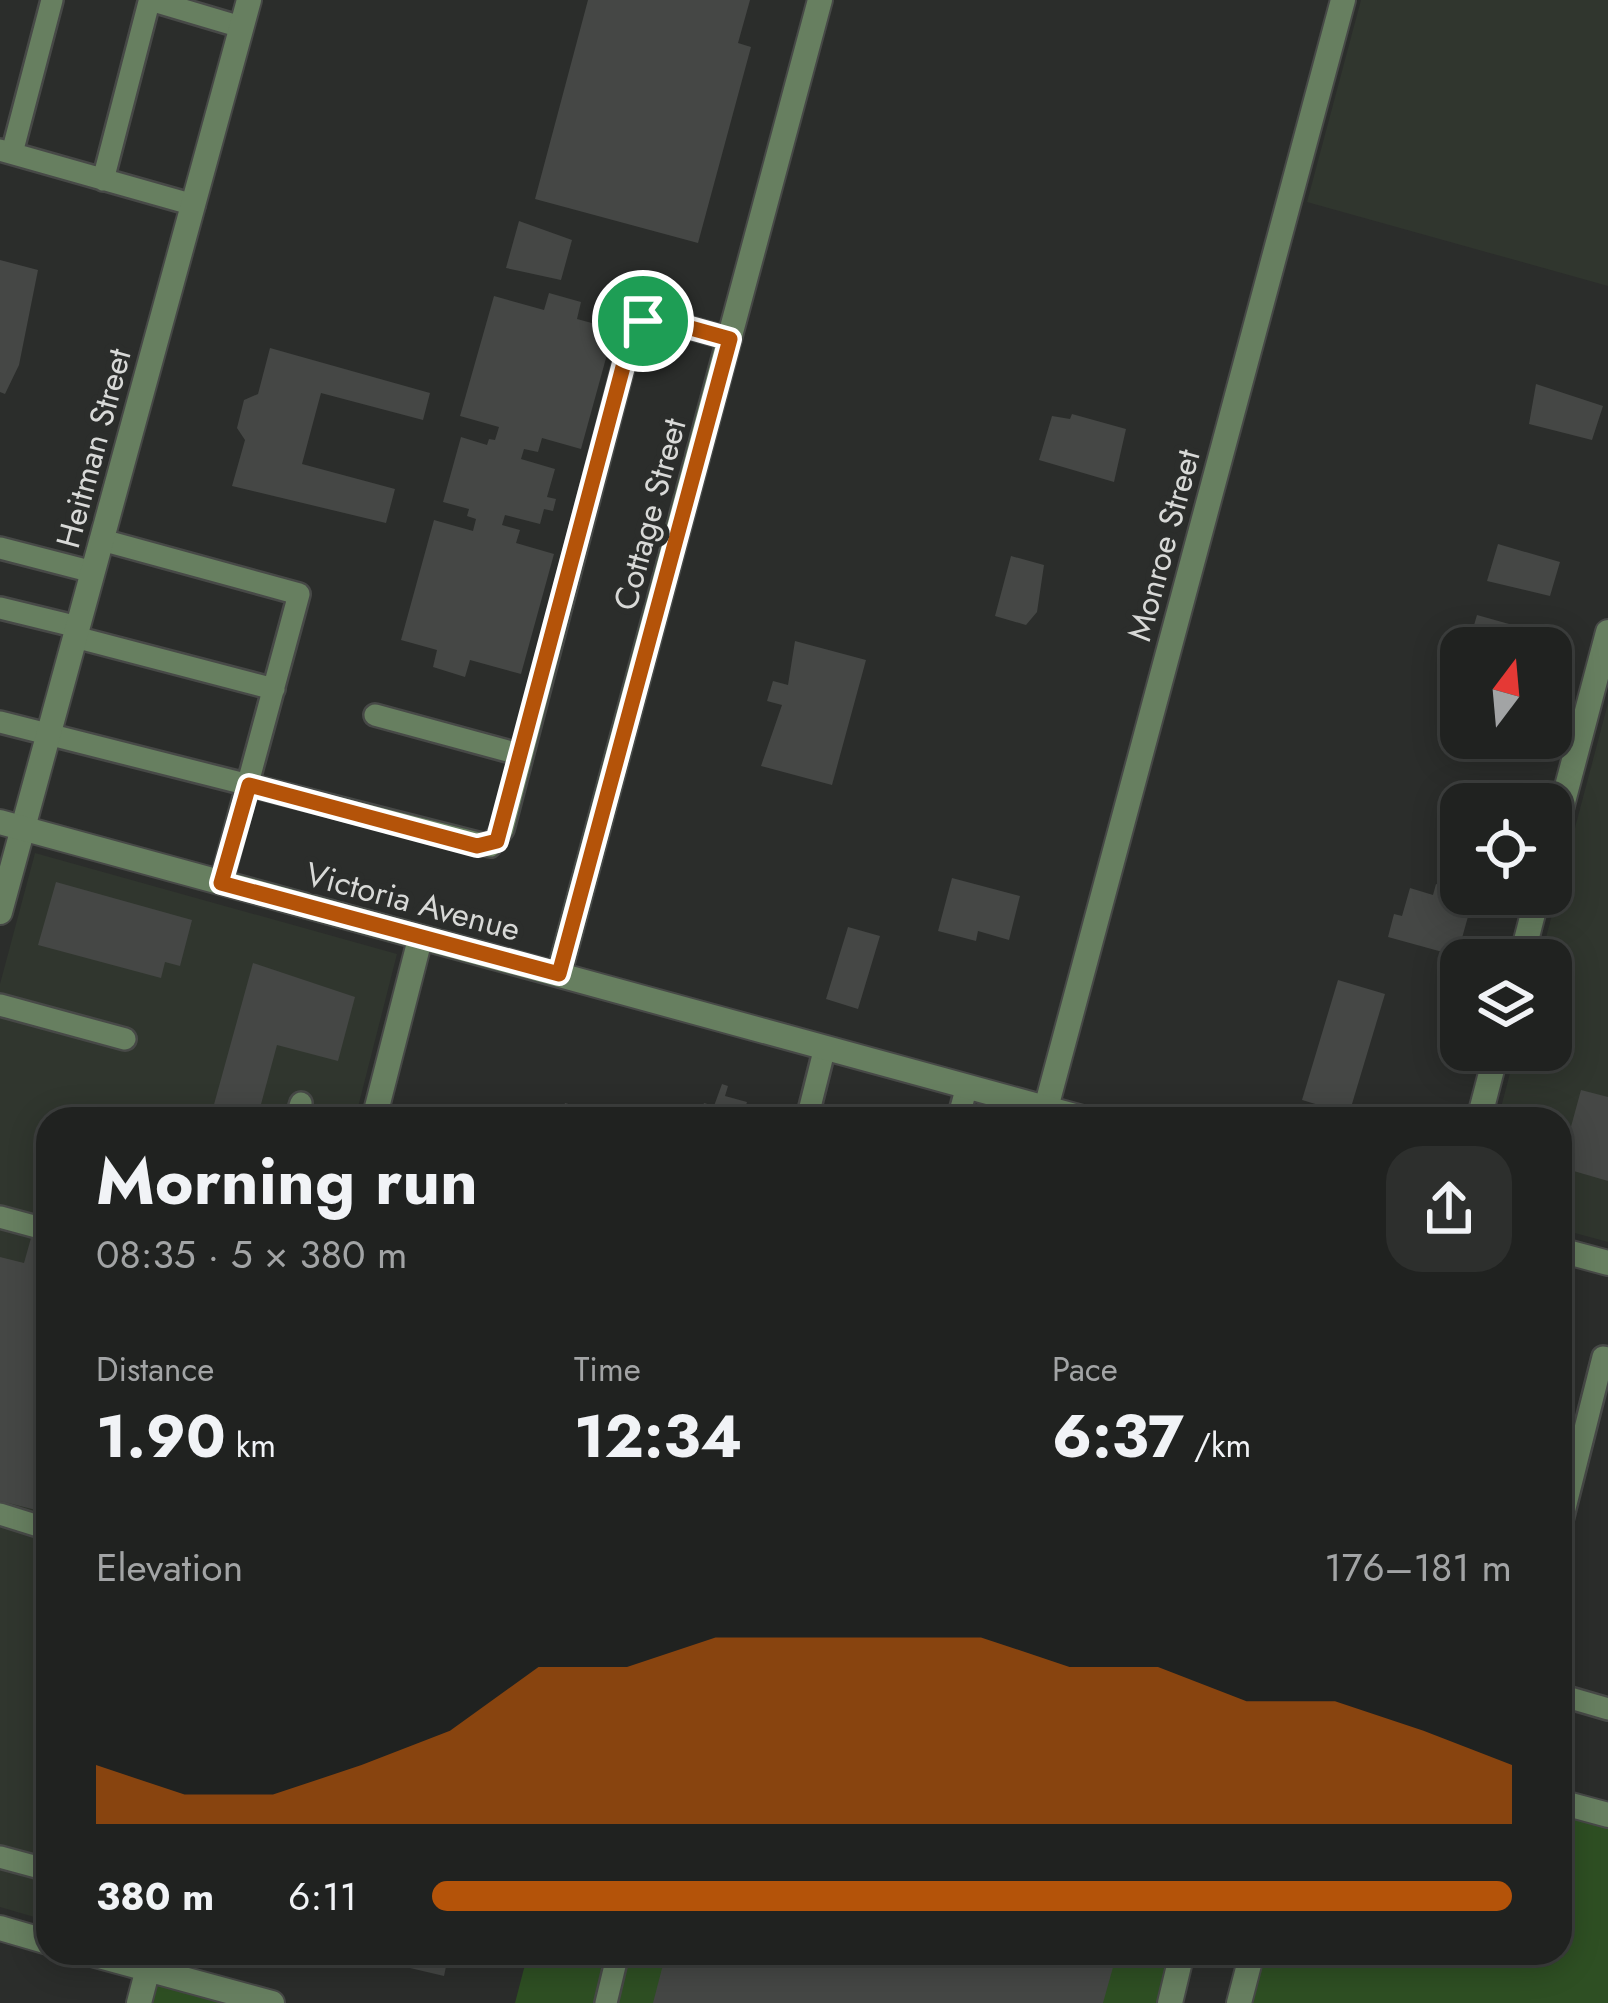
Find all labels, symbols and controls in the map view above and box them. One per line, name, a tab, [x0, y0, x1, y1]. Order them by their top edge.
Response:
pin	[592, 270, 694, 372]
icon: arrive	[610, 288, 676, 354]
street label: Heitman Street	[44, 343, 143, 553]
street label: Cottage Street	[601, 413, 698, 615]
street label: Monroe Street	[1115, 444, 1212, 646]
north arrow	[1440, 627, 1572, 759]
map controls	[1440, 627, 1572, 1071]
button: locate	[1440, 783, 1572, 915]
street label: Victoria Avenue	[300, 850, 525, 953]
button: layers	[1440, 939, 1572, 1071]
text: Morning run	[96, 1133, 478, 1229]
button: share	[1386, 1146, 1512, 1272]
text: 08:35 · 5 × 380 m	[96, 1226, 408, 1283]
text: Distance	[96, 1346, 214, 1393]
text: Time	[574, 1346, 641, 1393]
text: Pace	[1052, 1346, 1118, 1393]
text: 1.90	[96, 1393, 226, 1480]
text: 12:34	[574, 1393, 742, 1480]
text: 6:37	[1052, 1393, 1184, 1480]
text: km	[226, 1422, 276, 1469]
text: /km	[1184, 1422, 1251, 1469]
text: Elevation	[96, 1539, 243, 1596]
text: 176–181 m	[1324, 1539, 1512, 1596]
text: 380 m	[96, 1868, 214, 1925]
text: 6:11	[288, 1868, 357, 1925]

